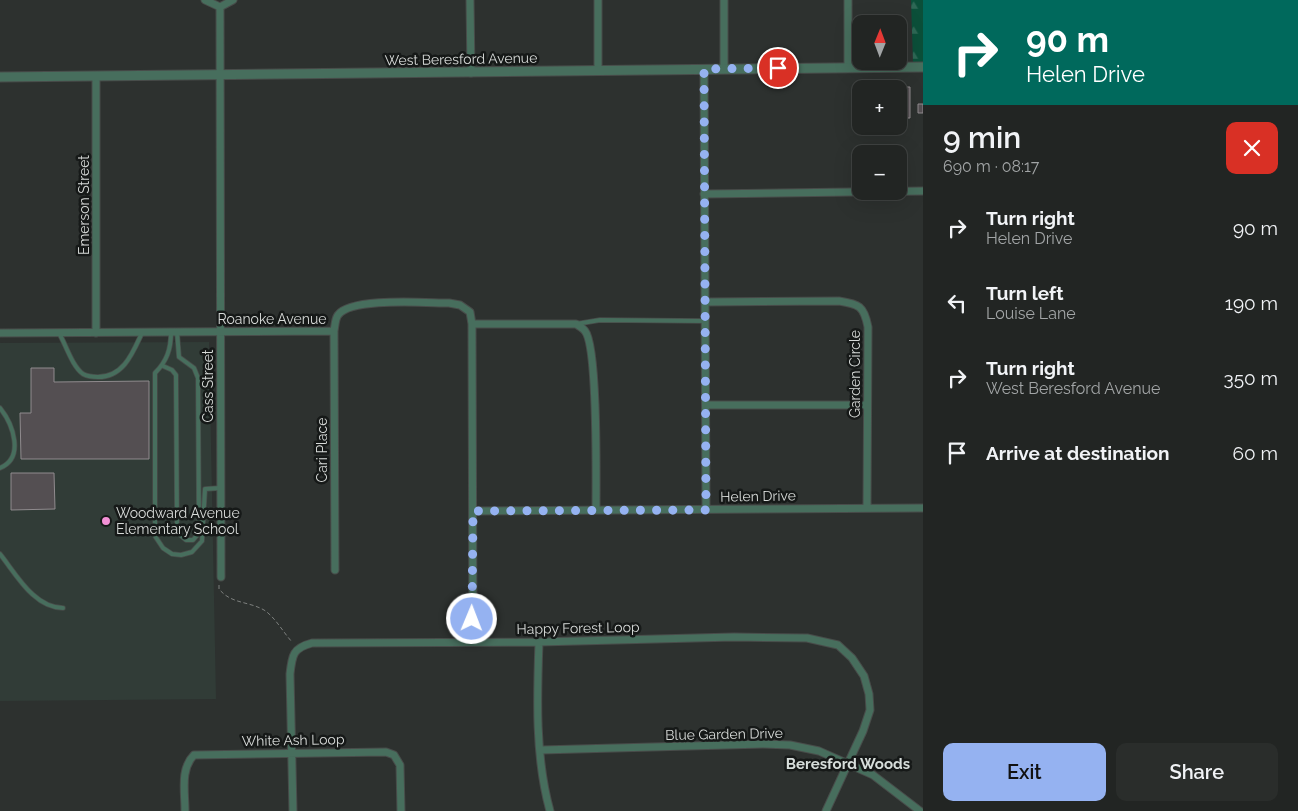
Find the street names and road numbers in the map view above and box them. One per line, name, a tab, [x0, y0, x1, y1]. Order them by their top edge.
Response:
street label: West Beresford Avenue	[385, 50, 537, 68]
street label: Emerson Street	[76, 155, 92, 255]
street label: Roanoke Avenue	[218, 311, 326, 327]
street label: Garden Circle	[847, 330, 863, 418]
street label: Cass Street	[200, 349, 216, 423]
street label: Cari Place	[314, 418, 330, 482]
street label: Helen Drive	[720, 487, 796, 505]
street label: Happy Forest Loop	[516, 619, 640, 637]
street label: Blue Garden Drive	[665, 725, 783, 743]
street label: White Ash Loop	[241, 731, 345, 749]

